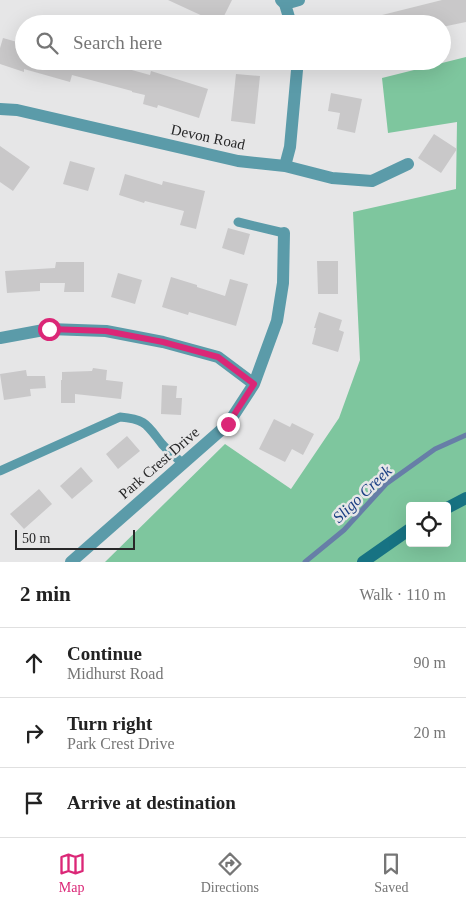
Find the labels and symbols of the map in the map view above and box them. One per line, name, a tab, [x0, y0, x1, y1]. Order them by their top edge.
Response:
street label: Devon Road	[169, 121, 247, 153]
route start	[38, 318, 61, 341]
route end	[217, 413, 240, 436]
street label: Park Crest Drive	[116, 424, 203, 502]
water label: Sligo Creek	[329, 461, 396, 527]
scale bar	[15, 527, 135, 550]

